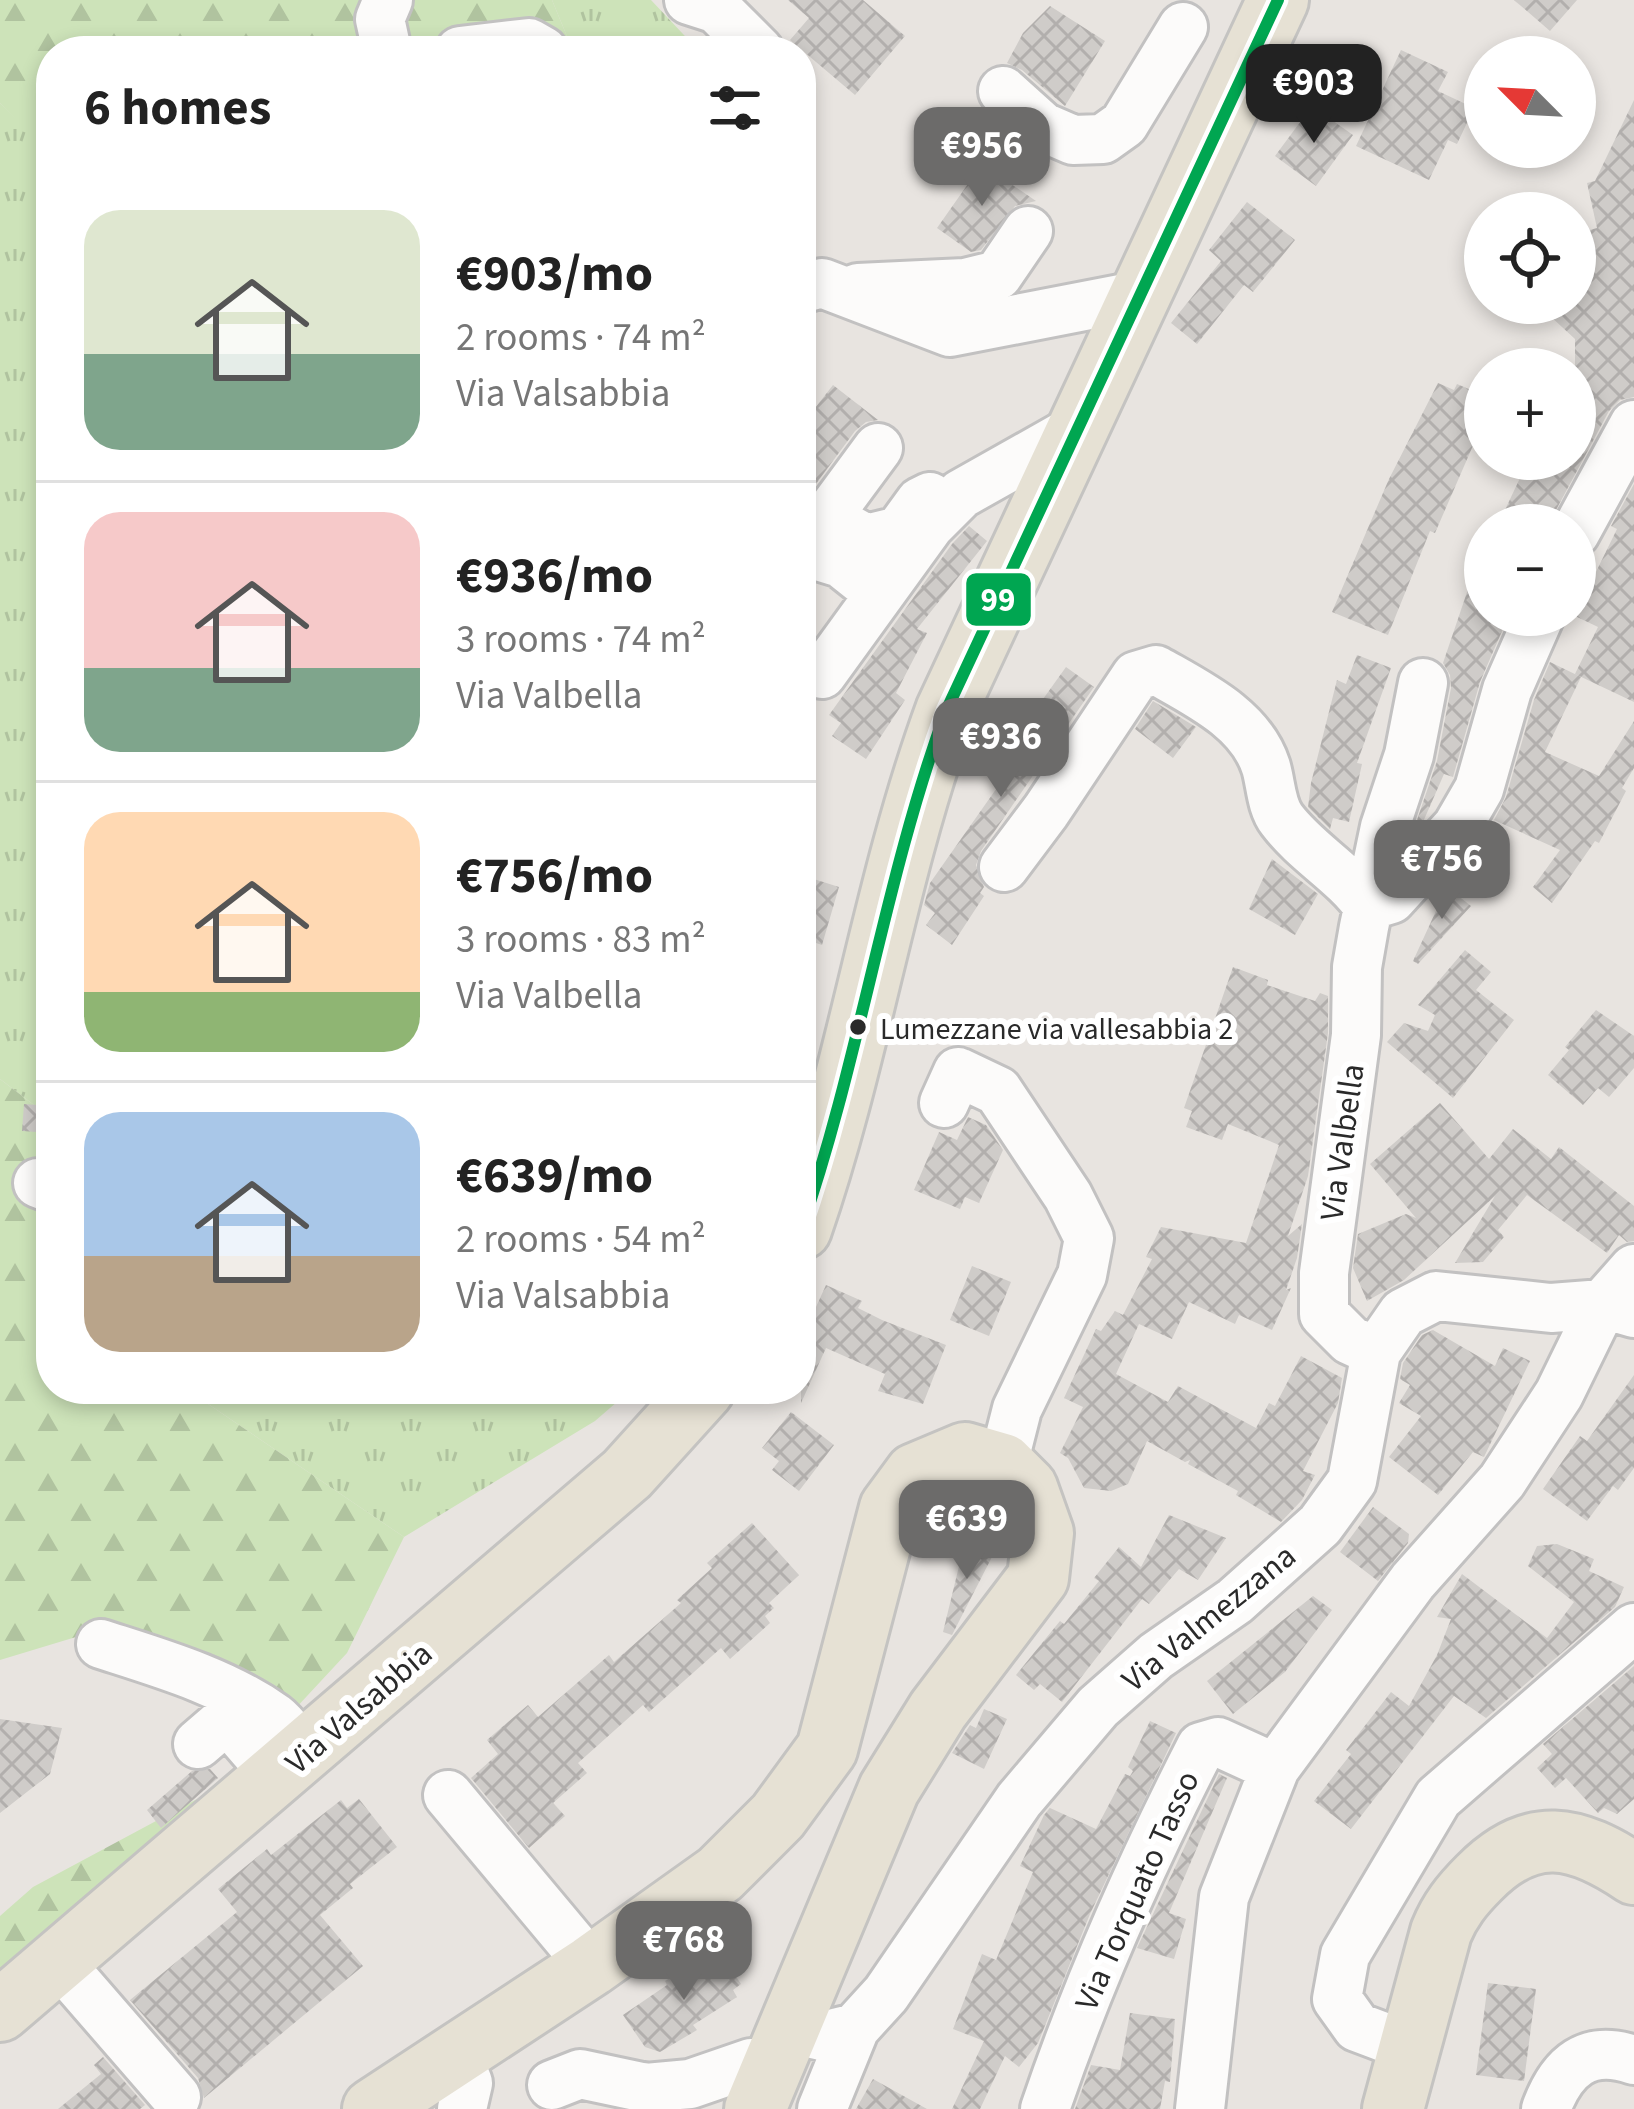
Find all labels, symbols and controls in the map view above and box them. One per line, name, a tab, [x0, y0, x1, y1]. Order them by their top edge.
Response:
north arrow	[1464, 36, 1596, 168]
map controls	[1464, 36, 1596, 636]
pin: €903	[1243, 44, 1385, 146]
text: €903	[1273, 55, 1355, 111]
text: 6 homes	[84, 72, 271, 144]
icon: filters	[702, 75, 768, 141]
pin: €956	[911, 107, 1053, 209]
text: €956	[941, 118, 1023, 174]
button: locate	[1464, 192, 1596, 324]
text: €903/mo	[456, 238, 653, 310]
icon: home	[180, 258, 324, 402]
text: 2 rooms · 74 m²	[456, 310, 706, 366]
button: +	[1464, 348, 1596, 480]
text: Via Valsabbia	[456, 366, 670, 422]
button: −	[1464, 504, 1596, 636]
text: €936/mo	[456, 540, 653, 612]
icon: home	[180, 560, 324, 704]
line badge: 99	[964, 571, 1033, 628]
text: 99	[981, 577, 1015, 624]
text: 3 rooms · 74 m²	[456, 612, 706, 668]
text: Via Valbella	[456, 668, 642, 724]
pin: €936	[930, 698, 1072, 800]
text: €936	[960, 709, 1042, 765]
pin: €756	[1371, 820, 1513, 922]
text: €756	[1401, 831, 1483, 887]
text: €756/mo	[456, 840, 653, 912]
icon: home	[180, 860, 324, 1004]
text: 3 rooms · 83 m²	[456, 912, 706, 968]
text: Via Valbella	[456, 968, 642, 1024]
place label: Lumezzane via vallesabbia 2	[880, 1008, 1233, 1051]
marker: Lumezzane via vallesabbia 2	[847, 1016, 869, 1038]
street label: Via Valbella	[1308, 1061, 1377, 1224]
text: €639/mo	[456, 1140, 653, 1212]
icon: home	[180, 1160, 324, 1304]
text: 2 rooms · 54 m²	[456, 1212, 706, 1268]
text: Via Valsabbia	[456, 1268, 670, 1324]
pin: €639	[896, 1480, 1038, 1582]
text: €639	[926, 1491, 1008, 1547]
street label: Via Valmezzana	[1112, 1533, 1306, 1703]
street label: Via Valsabbia	[275, 1631, 443, 1785]
street label: Via Torquato Tasso	[1063, 1763, 1211, 2018]
pin: €768	[613, 1901, 755, 2003]
text: €768	[643, 1912, 725, 1968]

